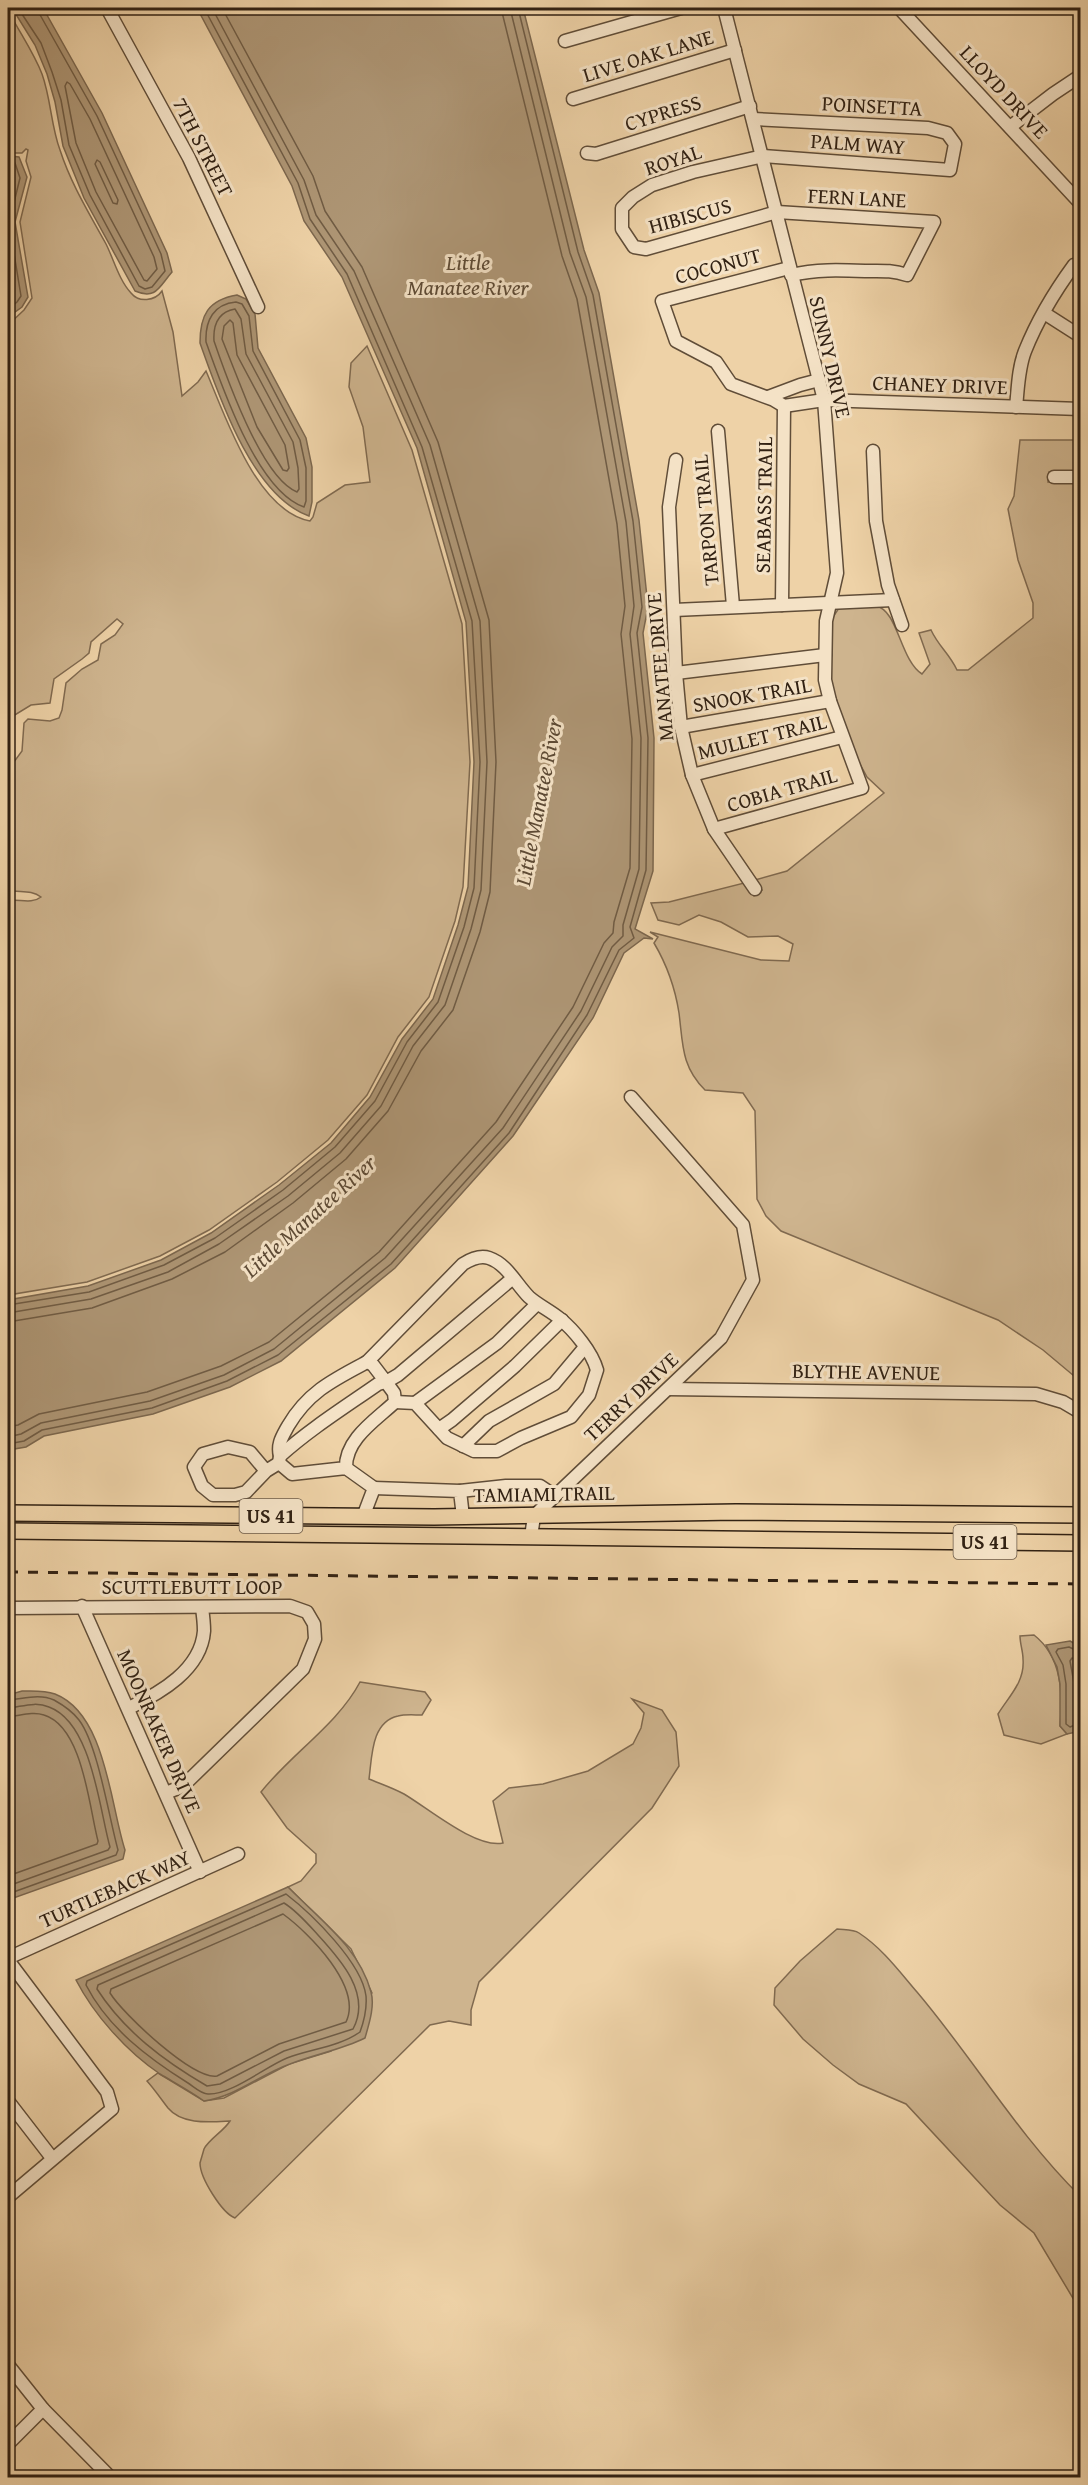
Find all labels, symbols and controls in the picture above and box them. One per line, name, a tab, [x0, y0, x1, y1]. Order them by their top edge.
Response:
street label: LIVE OAK LANE	[579, 21, 717, 90]
street label: LLOYD DRIVE	[953, 38, 1056, 146]
street label: CYPRESS	[621, 86, 705, 139]
street label: POINSETTA	[821, 87, 923, 124]
street label: 7TH STREET	[165, 92, 242, 202]
street label: PALM WAY	[810, 125, 907, 162]
street label: ROYAL	[640, 136, 705, 183]
street label: FERN LANE	[807, 179, 907, 216]
street label: HIBISCUS	[645, 190, 735, 241]
street label: COCONUT	[672, 239, 764, 292]
water label: Little Manatee River	[407, 246, 529, 303]
street label: SUNNY DRIVE	[801, 293, 860, 421]
street label: CHANEY DRIVE	[872, 367, 1009, 402]
street label: SEABASS TRAIL	[747, 436, 780, 574]
street label: TARPON TRAIL	[684, 453, 727, 587]
street label: MANATEE DRIVE	[638, 591, 681, 742]
street label: SNOOK TRAIL	[690, 669, 814, 720]
street label: MULLET TRAIL	[694, 706, 830, 768]
water label: Little Manatee River	[506, 715, 570, 889]
street label: COBIA TRAIL	[723, 759, 841, 820]
water label: Little Manatee River	[234, 1147, 383, 1285]
street label: TERRY DRIVE	[576, 1344, 685, 1449]
street label: BLYTHE AVENUE	[792, 1355, 941, 1388]
street label: TAMIAMI TRAIL	[473, 1477, 615, 1510]
road number: US 41	[240, 1499, 302, 1533]
road number: US 41	[954, 1525, 1016, 1559]
street label: SCUTTLEBUTT LOOP	[102, 1571, 282, 1602]
street label: MOONRAKER DRIVE	[109, 1644, 210, 1818]
street label: TURTLEBACK WAY	[34, 1841, 196, 1936]

